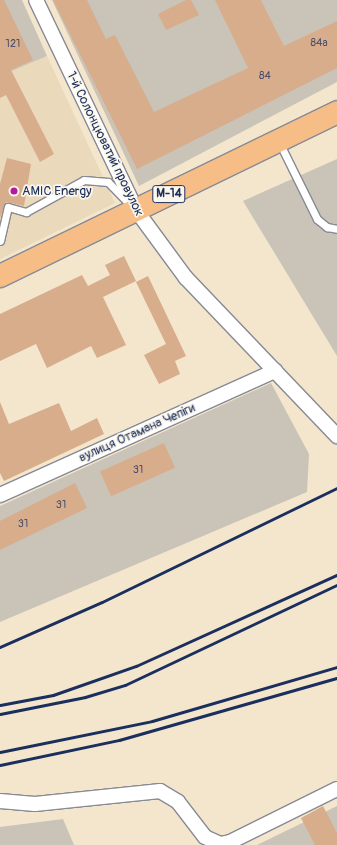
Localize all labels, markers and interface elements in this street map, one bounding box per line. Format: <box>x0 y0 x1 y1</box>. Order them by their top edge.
house number: 84а <box>310 36 328 50</box>
house number: 121 <box>6 37 20 51</box>
street label: 1-й Солонцюватий провулок <box>63 69 147 219</box>
house number: 84 <box>259 69 271 83</box>
place label: AMIC Energy <box>22 183 92 199</box>
road number: М-14 <box>152 184 186 204</box>
marker: AMIC Energy <box>9 186 19 196</box>
street label: вулиця Отамана Чепіги <box>76 400 198 466</box>
house number: 31 <box>133 463 143 477</box>
house number: 31 <box>56 498 66 512</box>
house number: 31 <box>18 517 28 531</box>

